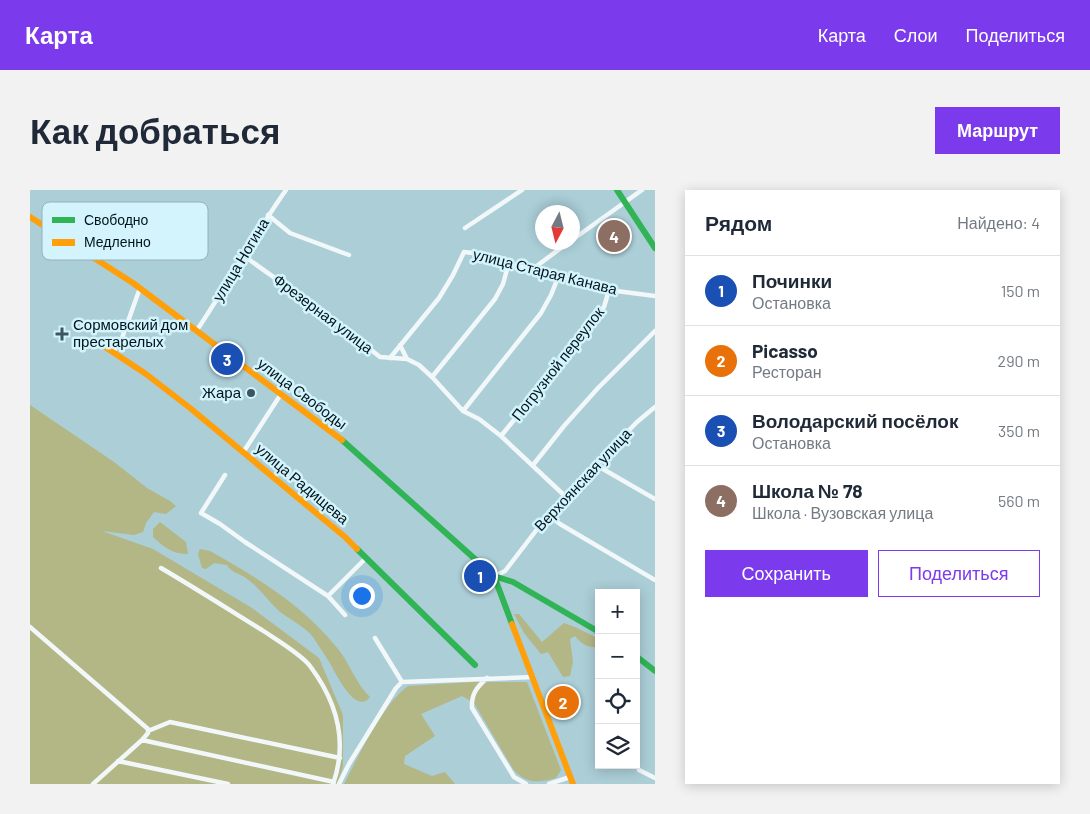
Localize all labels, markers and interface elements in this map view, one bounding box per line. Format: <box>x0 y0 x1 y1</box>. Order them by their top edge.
text: Карта <box>25 20 93 49</box>
text: Карта <box>818 24 866 46</box>
text: Слои <box>894 24 938 46</box>
text: Поделиться <box>966 24 1065 46</box>
button: Маршрут <box>935 107 1060 154</box>
text: Как добраться <box>30 109 280 151</box>
legend <box>42 202 208 260</box>
north arrow <box>535 205 580 250</box>
text: Рядом <box>705 210 772 235</box>
text: Свободно <box>84 211 149 228</box>
text: Найдено: 4 <box>957 213 1040 232</box>
street label: улица Ногина <box>208 214 272 304</box>
pin: 4 <box>598 217 630 255</box>
text: Медленно <box>84 233 151 250</box>
street label: улица Старая Канава <box>471 244 620 298</box>
text: Починки <box>752 269 832 292</box>
street label: Фрезерная улица <box>270 270 378 357</box>
text: 1 <box>718 281 724 300</box>
text: 150 m <box>1001 281 1040 300</box>
text: Остановка <box>752 293 831 312</box>
street label: Погрузной переулок <box>507 303 607 424</box>
place label: Сормовский дом престарелых <box>73 315 188 350</box>
marker: Сормовский дом престарелых <box>55 327 69 341</box>
text: Picasso <box>752 339 818 362</box>
pin: 3 <box>211 340 243 378</box>
text: 2 <box>717 351 725 370</box>
text: 290 m <box>998 351 1040 370</box>
street label: улица Свободы <box>254 354 351 433</box>
text: Ресторан <box>752 362 822 381</box>
place label: Жара <box>202 383 242 401</box>
marker: Жара <box>245 387 257 399</box>
text: Володарский посёлок <box>752 409 958 432</box>
text: 3 <box>717 421 725 440</box>
text: 350 m <box>998 421 1040 440</box>
street label: Верхоянская улица <box>530 424 635 534</box>
text: Остановка <box>752 433 831 452</box>
street label: улица Радищева <box>252 439 353 528</box>
text: Школа № 78 <box>752 479 863 502</box>
text: 4 <box>716 491 726 510</box>
text: 560 m <box>998 491 1040 510</box>
text: Школа · Вузовская улица <box>752 503 933 522</box>
button: Сохранить <box>705 550 868 597</box>
button: Поделиться <box>878 550 1040 597</box>
pin: 1 <box>464 557 496 595</box>
your location <box>349 583 375 609</box>
map controls <box>595 589 640 769</box>
button: + <box>595 589 640 634</box>
button: − <box>595 634 640 679</box>
button: locate <box>595 679 640 724</box>
pin: 2 <box>547 683 579 721</box>
button: layers <box>595 724 640 769</box>

